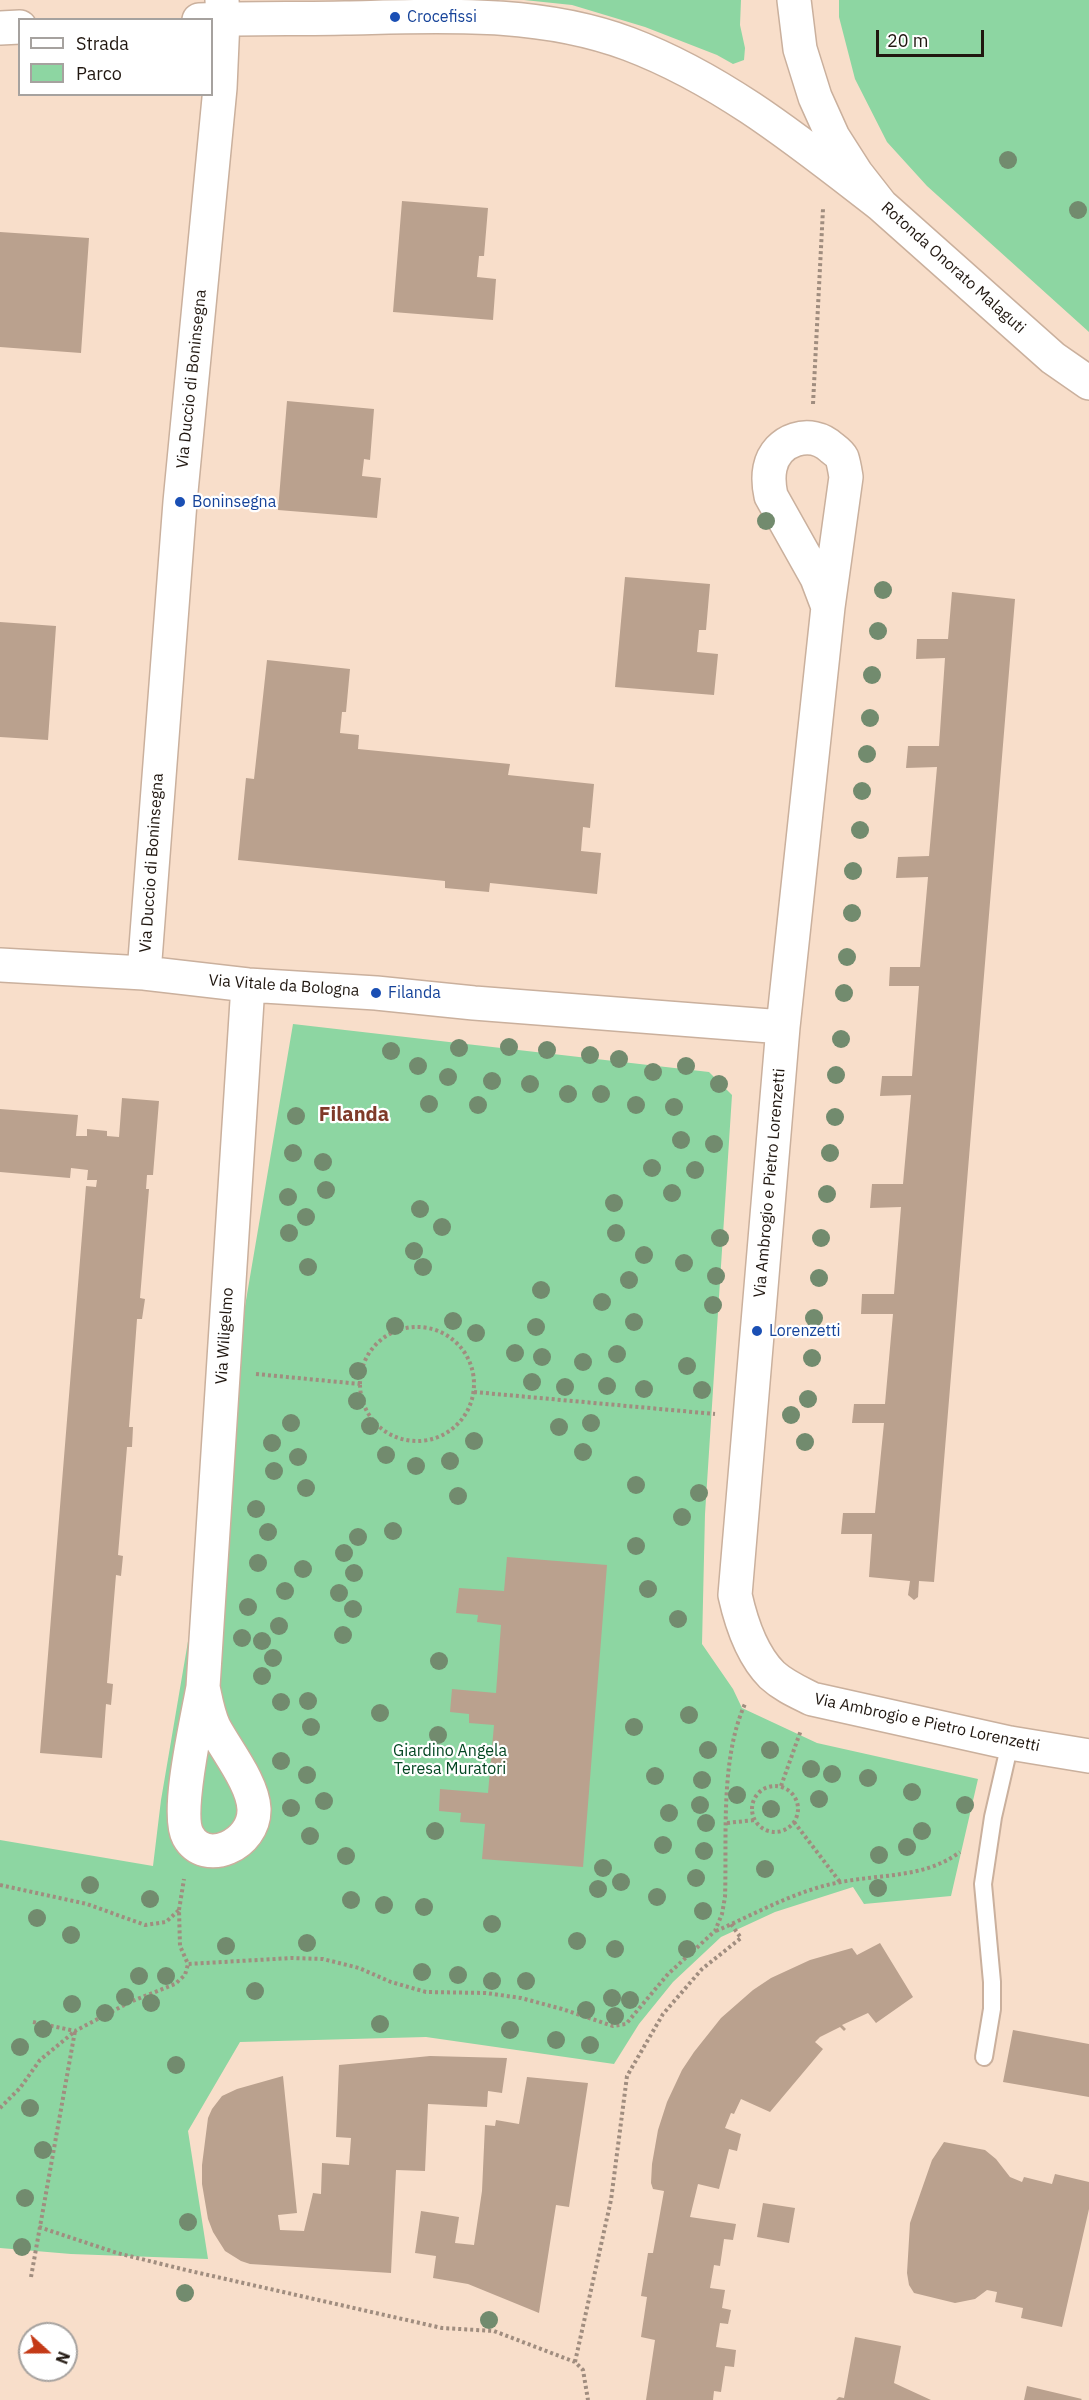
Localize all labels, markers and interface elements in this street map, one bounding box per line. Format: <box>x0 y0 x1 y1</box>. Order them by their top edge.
place label: Crocefissi <box>407 7 477 27</box>
marker: Crocefissi <box>388 10 402 24</box>
legend <box>18 18 213 96</box>
scale bar <box>879 18 987 56</box>
text: 20 m <box>887 29 929 52</box>
text: Strada <box>76 32 129 55</box>
text: Parco <box>76 62 122 85</box>
street label: Rotonda Onorato Malaguti <box>877 198 1029 338</box>
street label: Via Duccio di Boninsegna <box>173 289 211 469</box>
place label: Boninsegna <box>192 492 276 512</box>
marker: Boninsegna <box>173 495 187 509</box>
street label: Via Duccio di Boninsegna <box>136 773 168 953</box>
street label: Via Vitale da Bologna <box>208 971 360 1001</box>
place label: Filanda <box>388 983 441 1003</box>
marker: Filanda <box>369 986 383 1000</box>
street label: Via Ambrogio e Pietro Lorenzetti <box>750 1067 790 1299</box>
district label: Filanda <box>319 1103 389 1127</box>
street label: Via Wiligelmo <box>212 1287 238 1385</box>
place label: Lorenzetti <box>769 1321 841 1341</box>
marker: Lorenzetti <box>750 1324 764 1338</box>
street label: Via Ambrogio e Pietro Lorenzetti <box>812 1690 1042 1756</box>
park label: Giardino Angela Teresa Muratori <box>393 1741 507 1779</box>
north arrow <box>18 2322 78 2382</box>
text: N <box>52 2349 74 2367</box>

